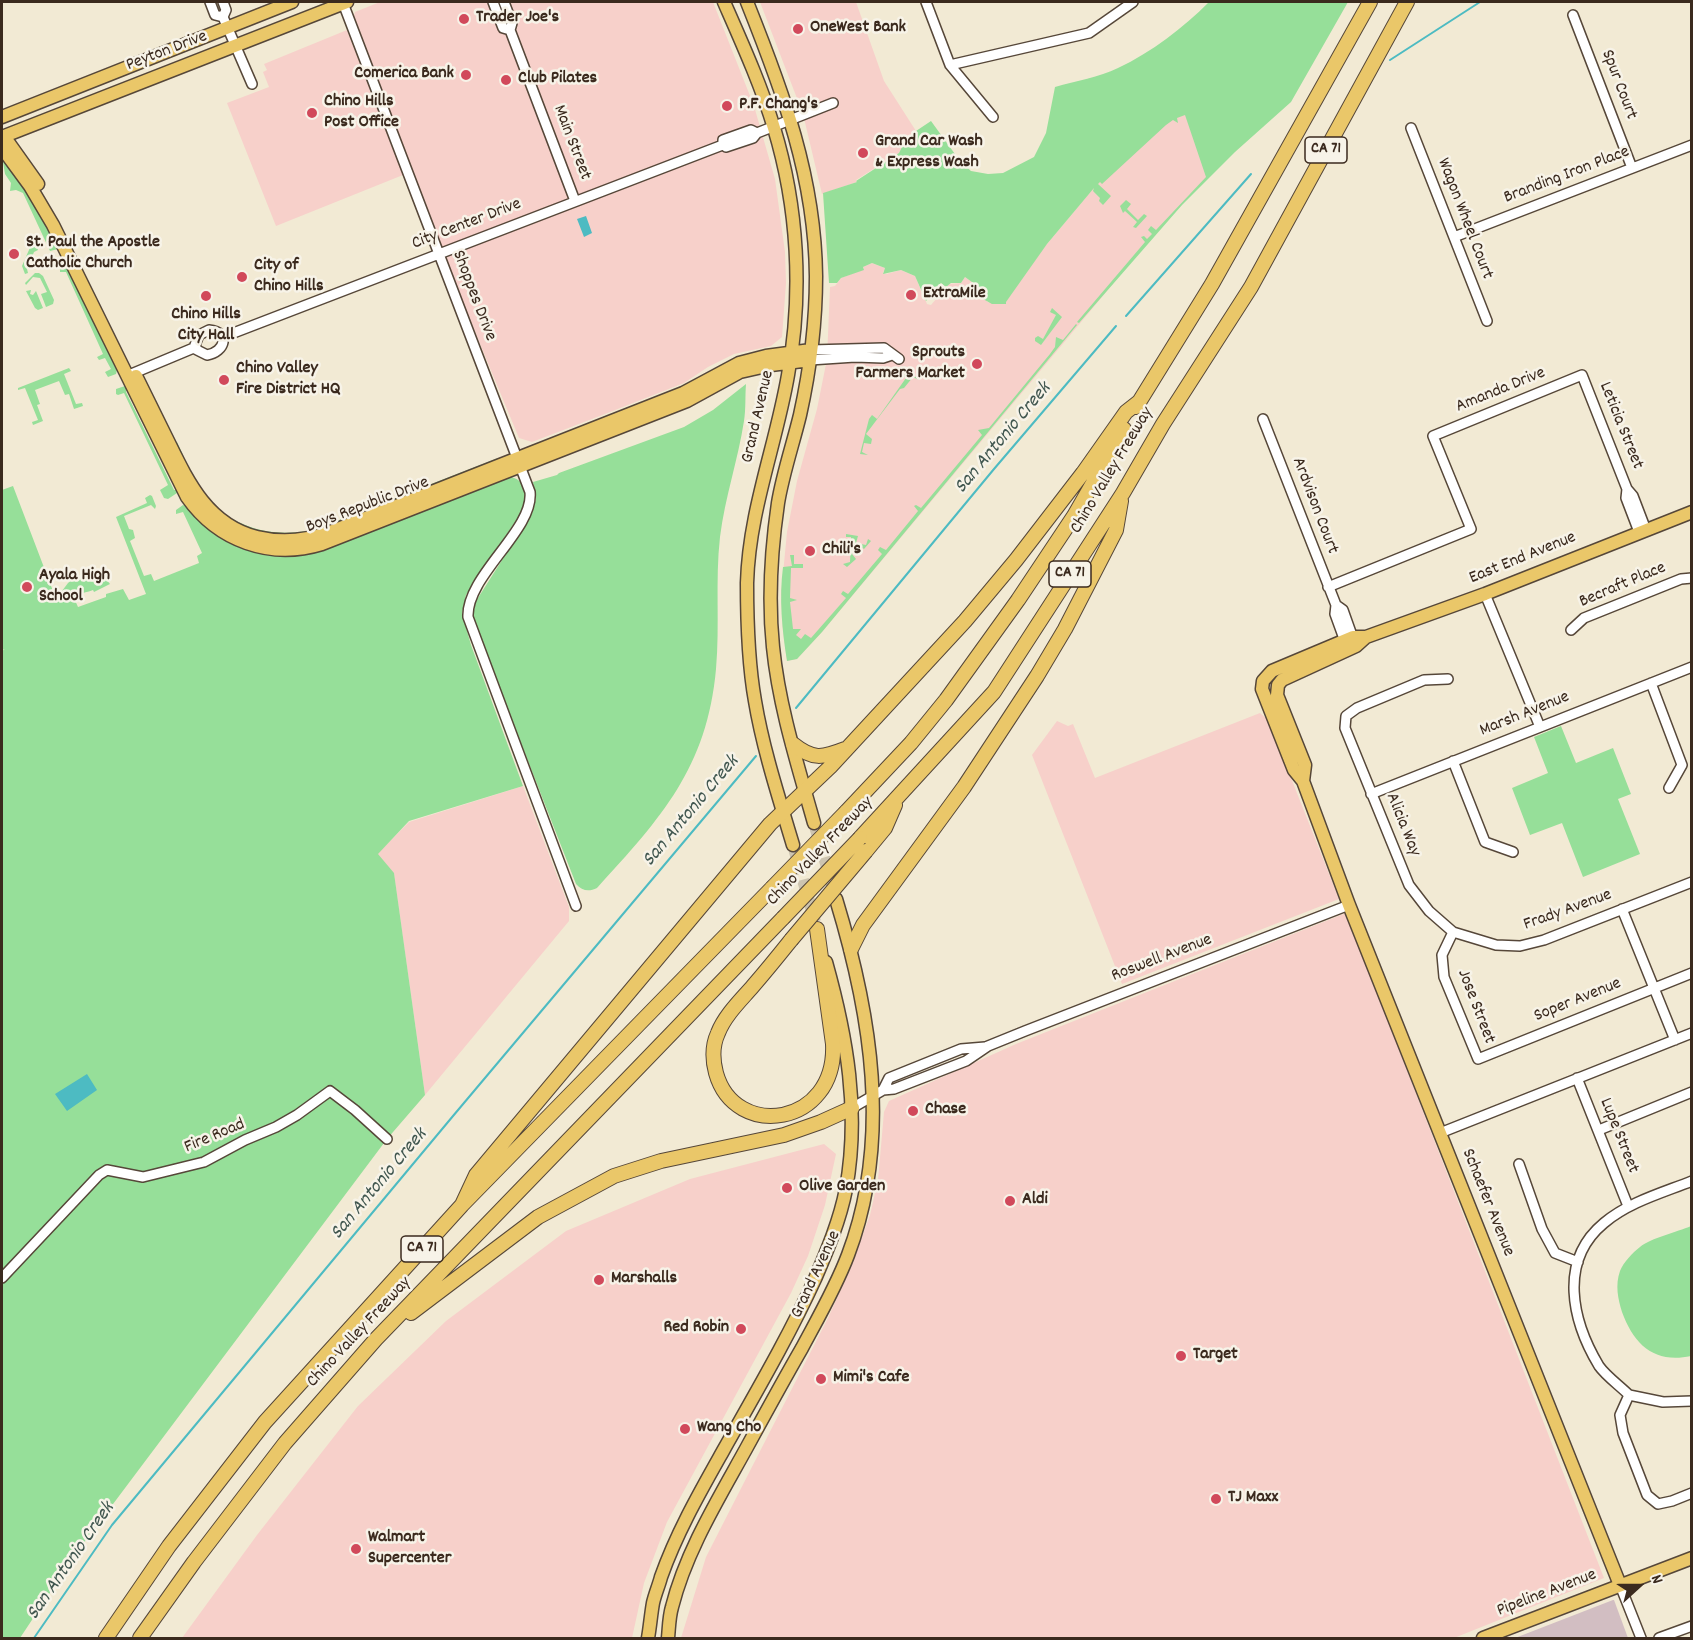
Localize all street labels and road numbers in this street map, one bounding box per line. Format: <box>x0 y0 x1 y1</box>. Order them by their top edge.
street label: Peyton Drive <box>123 27 211 77</box>
street label: Spur Court <box>1595 47 1641 123</box>
street label: Main Street <box>547 103 595 183</box>
road number: CA 71 <box>1305 137 1347 163</box>
street label: Branding Iron Place <box>1501 142 1633 210</box>
street label: Wagon Wheel Court <box>1431 155 1497 283</box>
street label: City Center Drive <box>409 194 525 256</box>
street label: Shoppes Drive <box>446 248 500 344</box>
street label: Amanda Drive <box>1453 363 1549 419</box>
street label: Grand Avenue <box>738 369 780 465</box>
street label: Leticia Street <box>1593 379 1647 473</box>
street label: Chino Valley Freeway <box>1067 404 1159 538</box>
street label: Ardvison Court <box>1286 455 1342 557</box>
street label: Boys Republic Drive <box>304 473 432 539</box>
street label: East End Avenue <box>1466 528 1580 590</box>
street label: Becraft Place <box>1576 558 1670 614</box>
road number: CA 71 <box>1049 561 1091 587</box>
street label: Marsh Avenue <box>1477 687 1573 743</box>
street label: Alicia Way <box>1380 790 1424 860</box>
street label: Chino Valley Freeway <box>763 793 879 911</box>
street label: Frady Avenue <box>1521 885 1615 937</box>
street label: Roswell Avenue <box>1109 930 1215 988</box>
street label: Jose Street <box>1451 967 1499 1047</box>
street label: Soper Avenue <box>1531 974 1625 1028</box>
street label: Lupe Street <box>1593 1095 1643 1177</box>
street label: Fire Road <box>181 1115 249 1159</box>
street label: Schaefer Avenue <box>1456 1146 1518 1260</box>
street label: Grand Avenue <box>787 1228 847 1322</box>
road number: CA 71 <box>401 1236 443 1262</box>
street label: Chino Valley Freeway <box>303 1273 417 1393</box>
street label: Pipeline Avenue <box>1494 1565 1600 1623</box>

